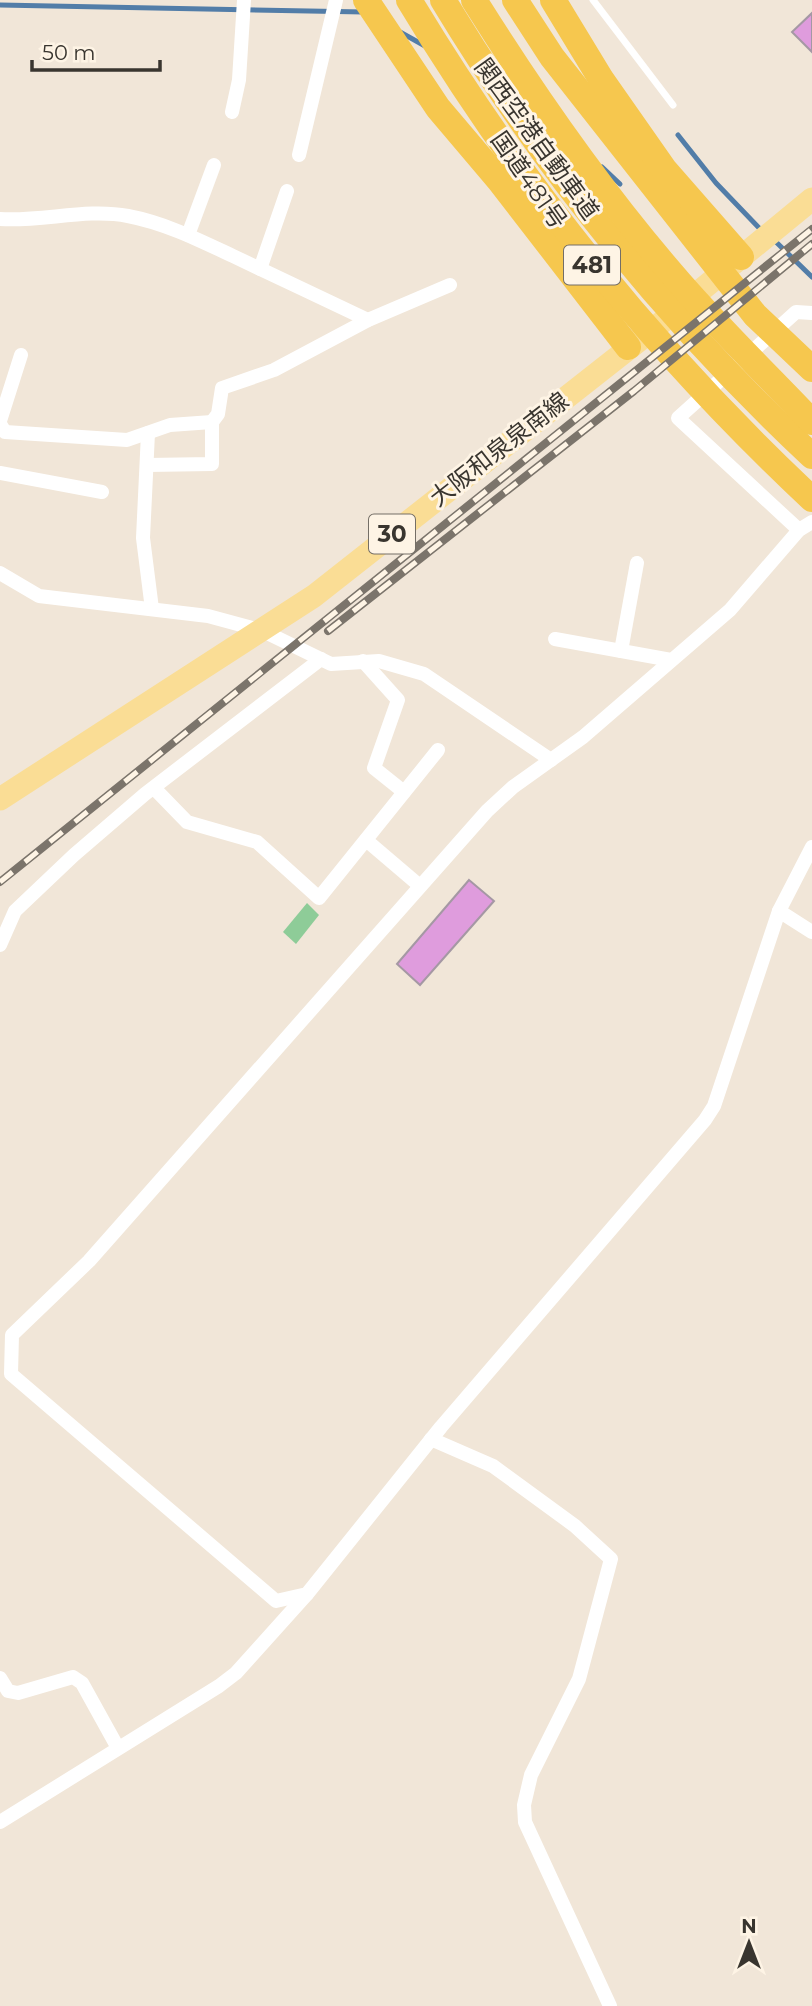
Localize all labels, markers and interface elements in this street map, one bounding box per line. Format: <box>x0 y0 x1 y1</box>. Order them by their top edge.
scale bar <box>32 28 159 72</box>
text: 50 m <box>42 40 96 65</box>
street label: 関西空港自動車道 <box>469 53 605 225</box>
street label: 国道481号 <box>485 126 573 234</box>
road number: 481 <box>564 246 620 284</box>
street label: 大阪和泉泉南線 <box>424 386 574 512</box>
road number: 30 <box>369 514 415 554</box>
north arrow <box>714 1908 784 1978</box>
text: N <box>741 1915 757 1938</box>

